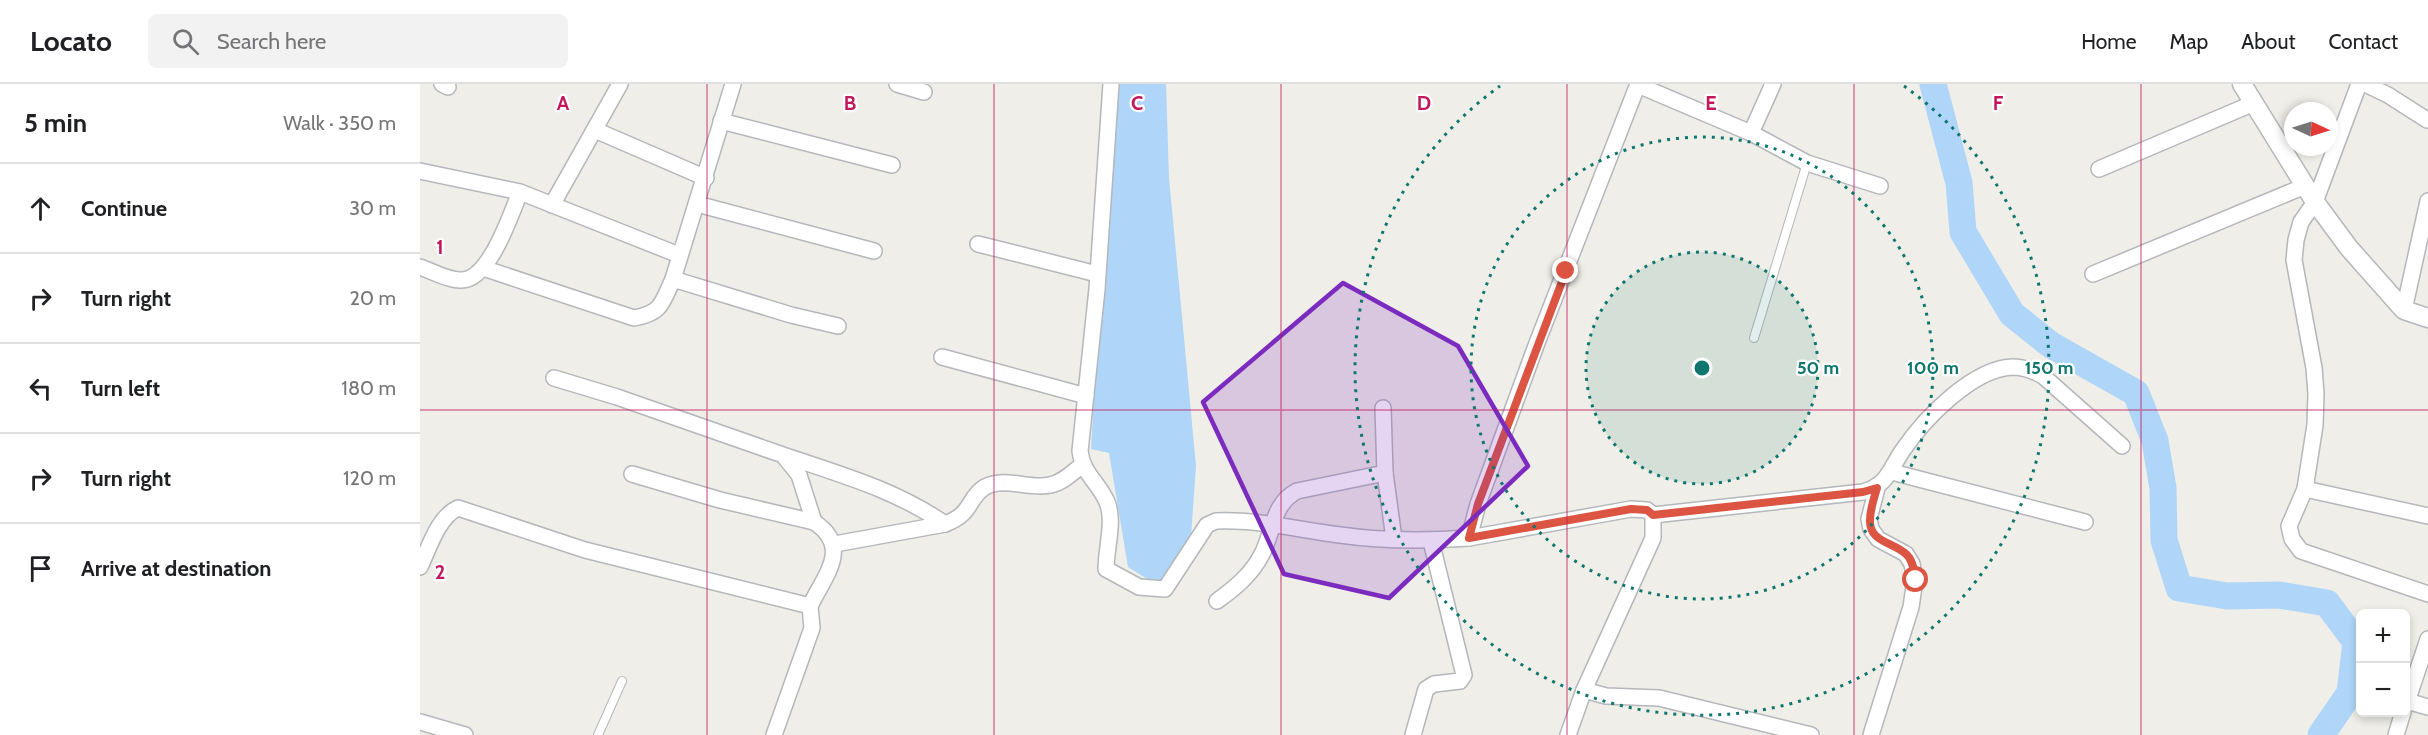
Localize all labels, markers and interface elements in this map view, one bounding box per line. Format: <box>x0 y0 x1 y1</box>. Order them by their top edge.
search box <box>148 14 568 68</box>
text: Locato <box>30 24 112 58</box>
icon: search <box>169 25 202 58</box>
text: Search here <box>217 28 326 55</box>
text: Home <box>2081 29 2137 54</box>
text: Map <box>2170 29 2208 54</box>
text: About <box>2241 29 2295 54</box>
text: Contact <box>2328 29 2398 54</box>
text: A <box>557 91 570 115</box>
text: B <box>844 91 856 115</box>
text: C <box>1131 91 1143 115</box>
text: D <box>1417 91 1431 115</box>
text: E <box>1705 91 1717 115</box>
text: F <box>1993 91 2004 115</box>
north arrow <box>2284 102 2338 156</box>
text: 5 min <box>24 107 87 139</box>
text: Walk · 350 m <box>283 111 396 135</box>
icon: ahead <box>24 192 57 225</box>
text: Continue <box>81 195 167 222</box>
text: 30 m <box>349 196 396 220</box>
text: 1 <box>436 235 444 259</box>
route end <box>1552 257 1578 283</box>
icon: right <box>24 282 57 315</box>
text: Turn right <box>81 285 171 312</box>
text: 20 m <box>350 286 396 310</box>
text: 50 m <box>1797 357 1839 379</box>
text: 100 m <box>1907 357 1959 379</box>
text: 150 m <box>2025 357 2073 379</box>
centre of rings <box>1692 358 1712 378</box>
icon: left <box>24 372 57 405</box>
text: Turn left <box>81 375 160 402</box>
text: 180 m <box>341 376 396 400</box>
icon: right <box>24 462 57 495</box>
text: Turn right <box>81 465 171 492</box>
text: 120 m <box>343 466 396 490</box>
icon: arrive <box>24 552 57 585</box>
text: Arrive at destination <box>81 555 271 582</box>
text: 2 <box>435 560 445 584</box>
route start <box>1902 566 1928 592</box>
map controls <box>2356 609 2410 717</box>
button: + <box>2356 609 2410 663</box>
button: − <box>2356 663 2410 717</box>

